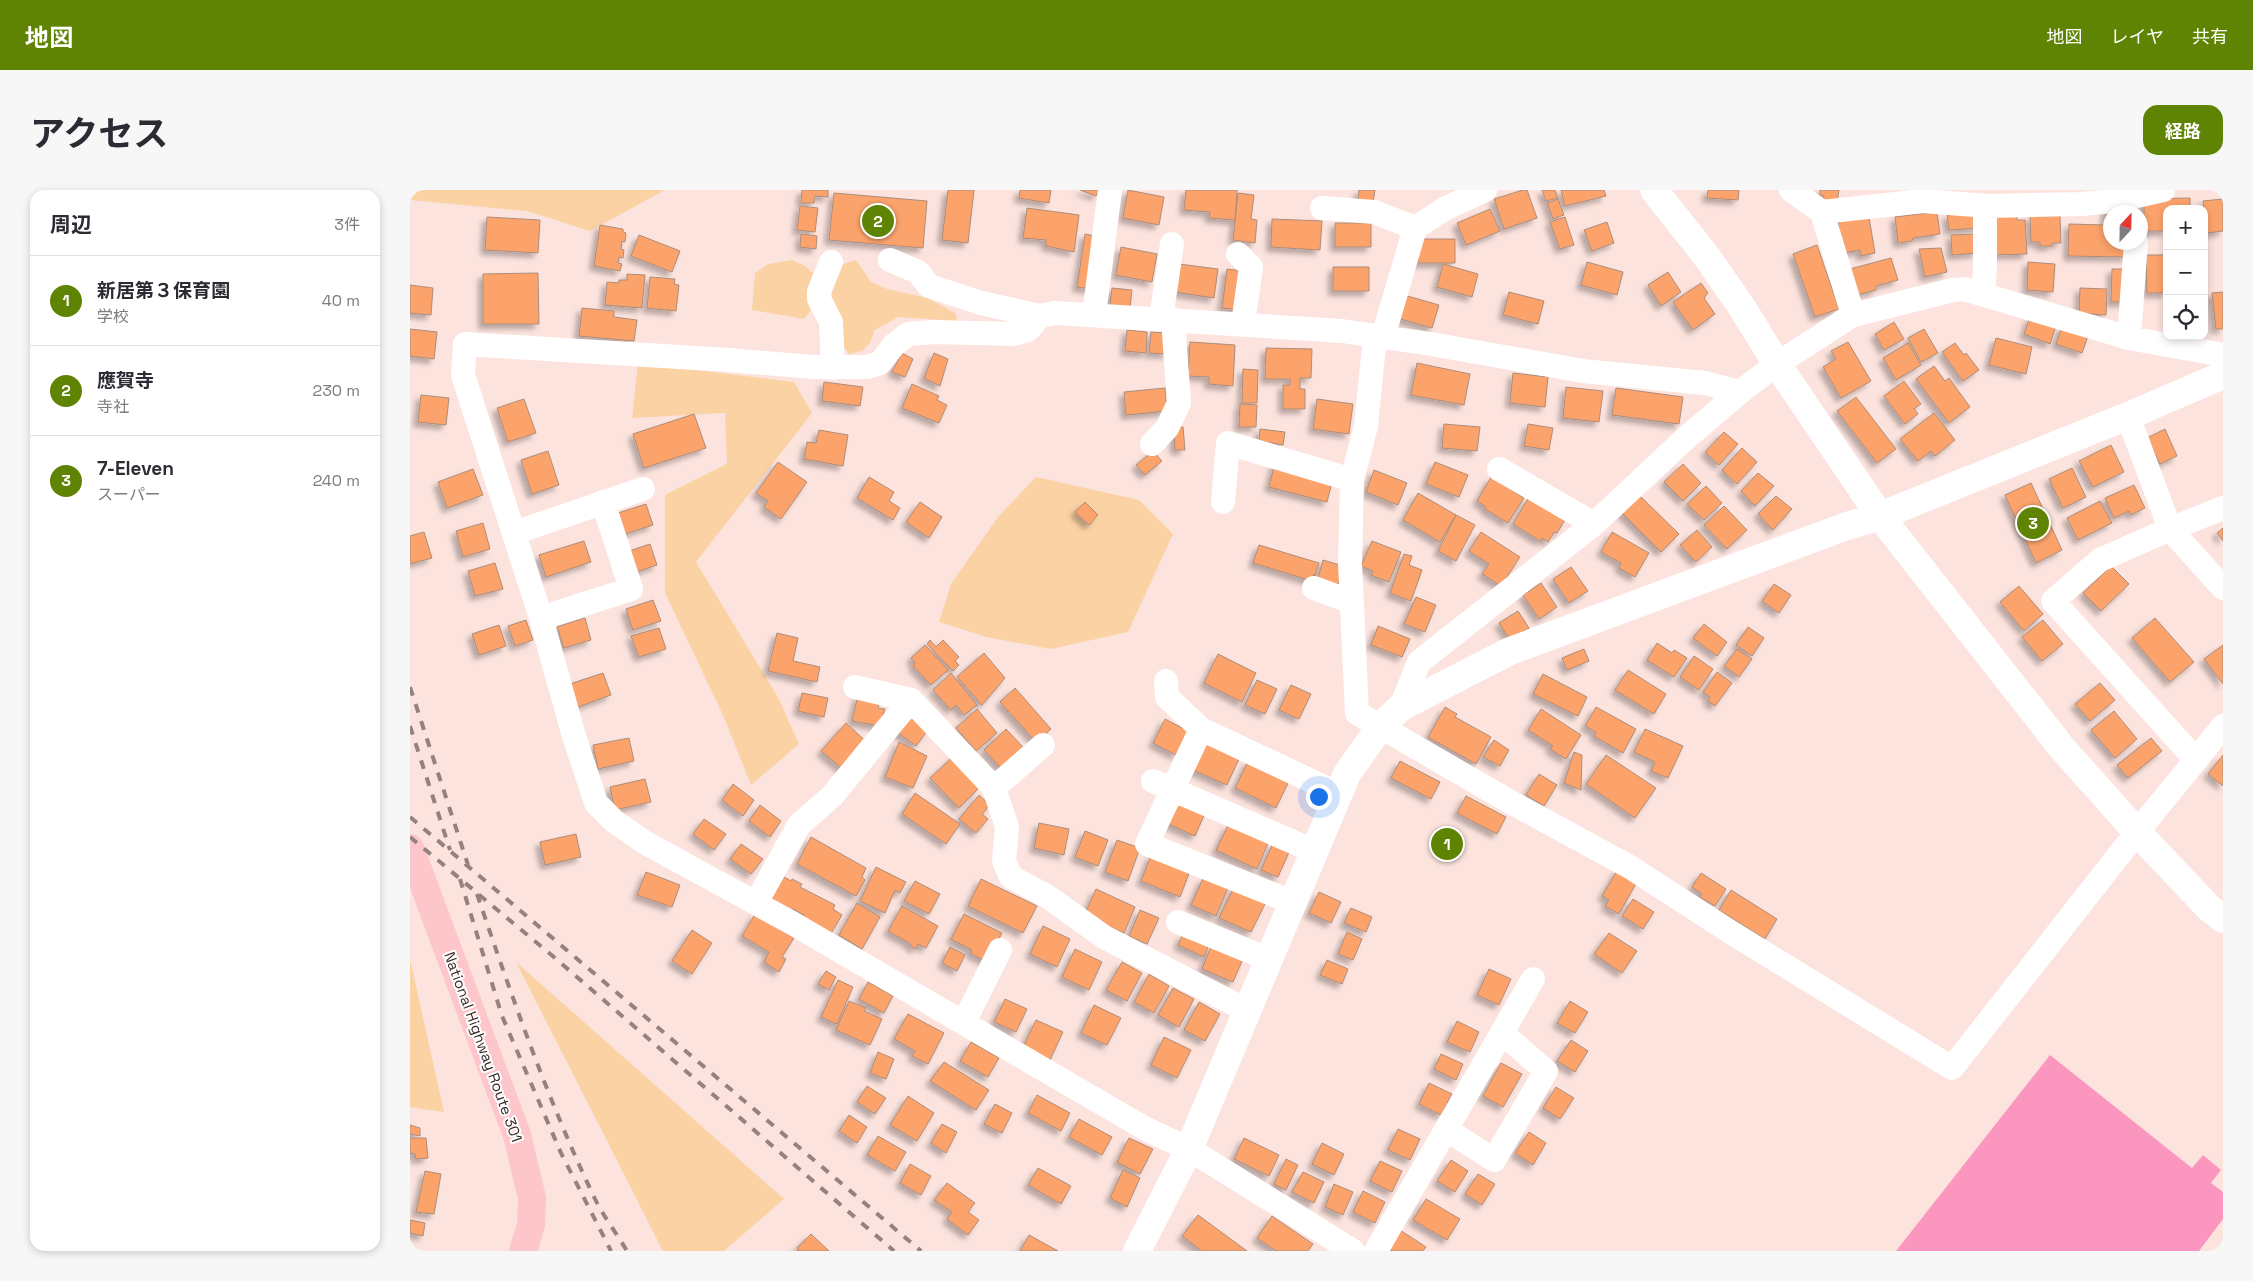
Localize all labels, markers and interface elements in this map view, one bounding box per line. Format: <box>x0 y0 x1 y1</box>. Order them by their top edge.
text: 地図 <box>25 22 73 53</box>
text: 地図 <box>2047 25 2083 48</box>
text: レイヤ <box>2111 25 2164 48</box>
text: 共有 <box>2192 25 2228 48</box>
button: 経路 <box>2143 105 2223 155</box>
text: アクセス <box>30 112 168 156</box>
pin: 2 <box>862 202 894 240</box>
north arrow <box>2103 205 2148 250</box>
map controls <box>2163 205 2208 340</box>
button: + <box>2163 205 2208 250</box>
text: 周辺 <box>50 211 92 238</box>
text: 3件 <box>334 214 360 235</box>
button: − <box>2163 250 2208 295</box>
text: 新居第３保育園 <box>97 278 230 303</box>
text: 1 <box>62 290 70 311</box>
text: 40 m <box>322 290 360 311</box>
button: locate <box>2163 295 2208 340</box>
text: 学校 <box>97 306 129 327</box>
text: 應賀寺 <box>97 368 154 393</box>
text: 2 <box>61 380 71 401</box>
text: 230 m <box>313 380 360 401</box>
text: 寺社 <box>97 396 129 417</box>
text: 7-Eleven <box>97 456 174 481</box>
text: 3 <box>61 470 71 491</box>
text: 240 m <box>313 470 360 491</box>
text: スーパー <box>97 484 161 505</box>
pin: 3 <box>2017 504 2049 542</box>
your location <box>1306 784 1332 810</box>
pin: 1 <box>1431 825 1463 863</box>
street label: National Highway Route 301 <box>440 949 527 1145</box>

